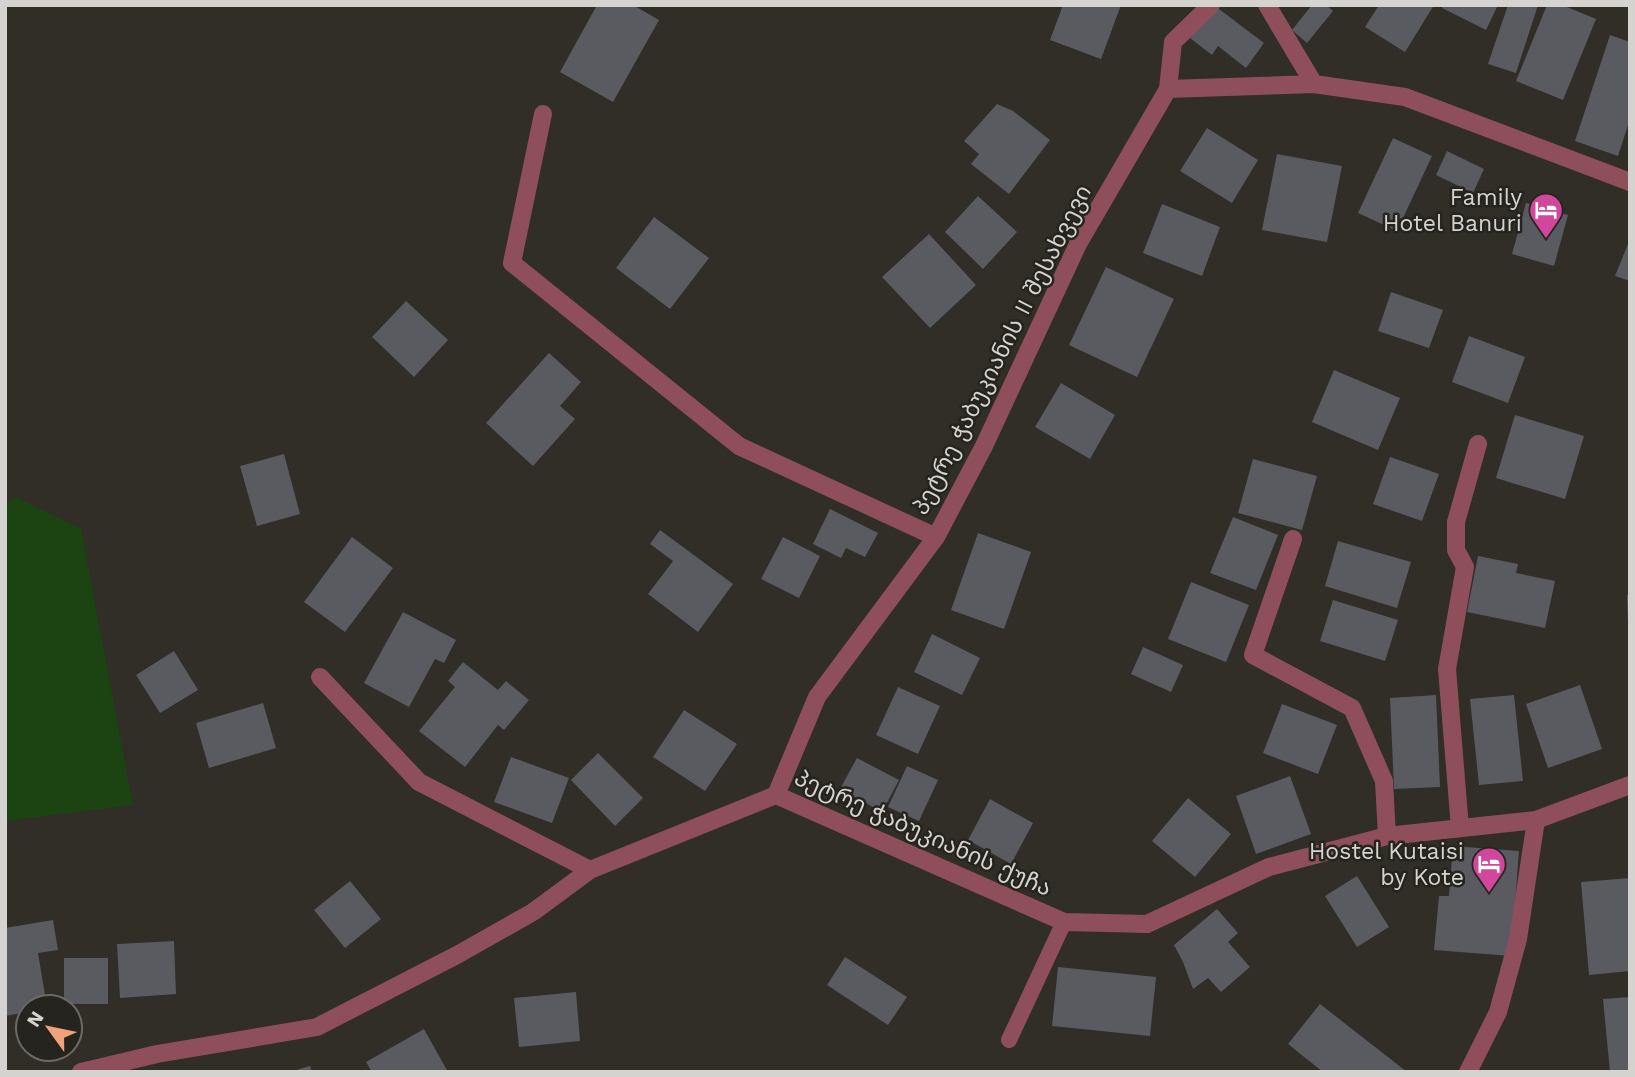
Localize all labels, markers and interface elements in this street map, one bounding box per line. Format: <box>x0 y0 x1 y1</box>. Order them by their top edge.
street label: პეტრე ჭაბუკიანის II შესახვევი <box>907 181 1097 519</box>
place label: Family Hotel Banuri <box>1383 184 1522 237</box>
hotel icon: Family Hotel Banuri <box>1527 191 1565 240</box>
street label: პეტრე ჭაბუკიანის ქუჩა <box>790 764 1056 902</box>
place label: Hostel Kutaisi by Kote <box>1309 838 1464 891</box>
hotel icon: Hostel Kutaisi by Kote <box>1470 845 1508 894</box>
north arrow <box>14 993 84 1063</box>
text: N <box>22 1007 49 1031</box>

